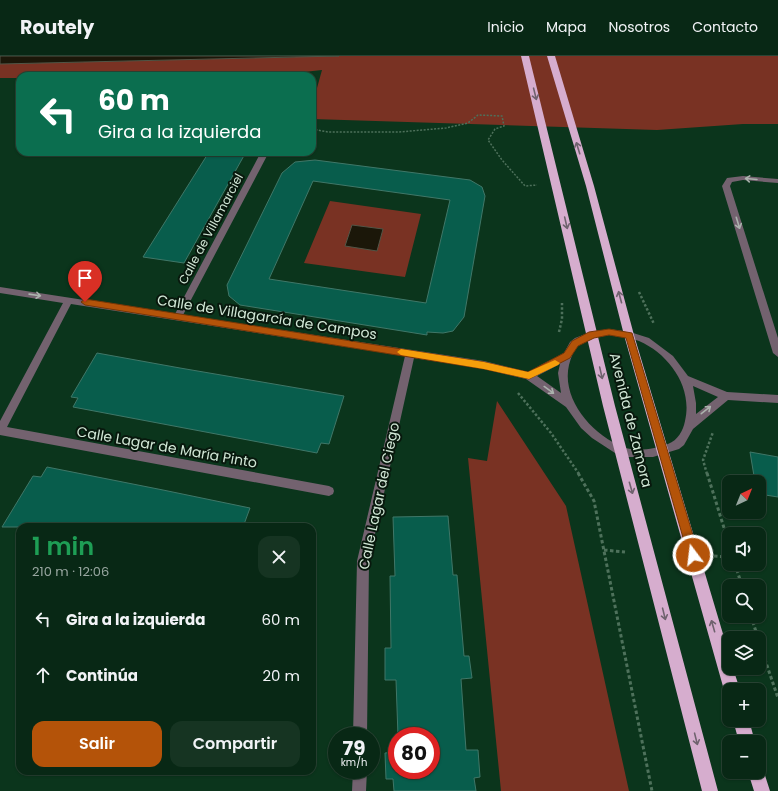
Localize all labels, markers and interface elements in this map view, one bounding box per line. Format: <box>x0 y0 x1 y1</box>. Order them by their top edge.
text: Routely <box>20 14 94 41</box>
text: Inicio <box>487 17 524 37</box>
text: Mapa <box>546 17 587 37</box>
text: Nosotros <box>609 17 670 37</box>
text: Contacto <box>692 17 758 37</box>
text: 60 m <box>98 81 170 120</box>
one-way arrow <box>531 87 539 100</box>
icon: left <box>32 88 84 140</box>
text: Gira a la izquierda <box>98 119 261 144</box>
one-way arrow <box>574 142 581 155</box>
street label: Calle de Villamarciel <box>174 170 247 287</box>
one-way arrow <box>745 175 758 182</box>
one-way arrow <box>735 216 742 229</box>
one-way arrow <box>563 217 570 230</box>
pin <box>68 261 102 302</box>
icon: arrive <box>74 267 96 289</box>
street label: Calle de Villagarcía de Campos <box>156 290 378 344</box>
one-way arrow <box>28 291 41 299</box>
one-way arrow <box>615 291 623 304</box>
street label: Avenida de Zamora <box>605 351 657 489</box>
one-way arrow <box>598 366 606 379</box>
one-way arrow <box>543 386 554 394</box>
one-way arrow <box>701 406 712 414</box>
street label: Calle Lagar de María Pinto <box>75 421 259 473</box>
street label: Calle Lagar del Ciego <box>354 421 404 571</box>
north arrow <box>722 475 766 519</box>
map controls <box>722 475 766 779</box>
one-way arrow <box>628 481 635 494</box>
button: sound <box>722 527 766 571</box>
text: 1 min <box>32 530 94 563</box>
position arrow <box>672 534 714 576</box>
button: close <box>258 536 300 578</box>
text: 210 m · 12:06 <box>32 562 109 581</box>
button: search <box>722 579 766 623</box>
one-way arrow <box>661 607 668 620</box>
icon: left <box>32 608 54 630</box>
text: Gira a la izquierda <box>66 609 205 630</box>
text: 60 m <box>262 609 300 630</box>
one-way arrow <box>709 619 716 632</box>
button: layers <box>722 631 766 675</box>
icon: ahead <box>32 664 54 686</box>
text: Continúa <box>66 665 138 686</box>
text: 20 m <box>262 665 300 686</box>
button: + <box>722 683 766 727</box>
button: Salir <box>32 721 162 767</box>
button: Compartir <box>170 721 300 767</box>
speed limit sign: 80 <box>388 727 440 779</box>
one-way arrow <box>693 733 701 746</box>
text: 79 <box>343 734 366 762</box>
button: − <box>722 735 766 779</box>
text: km/h <box>341 755 367 770</box>

